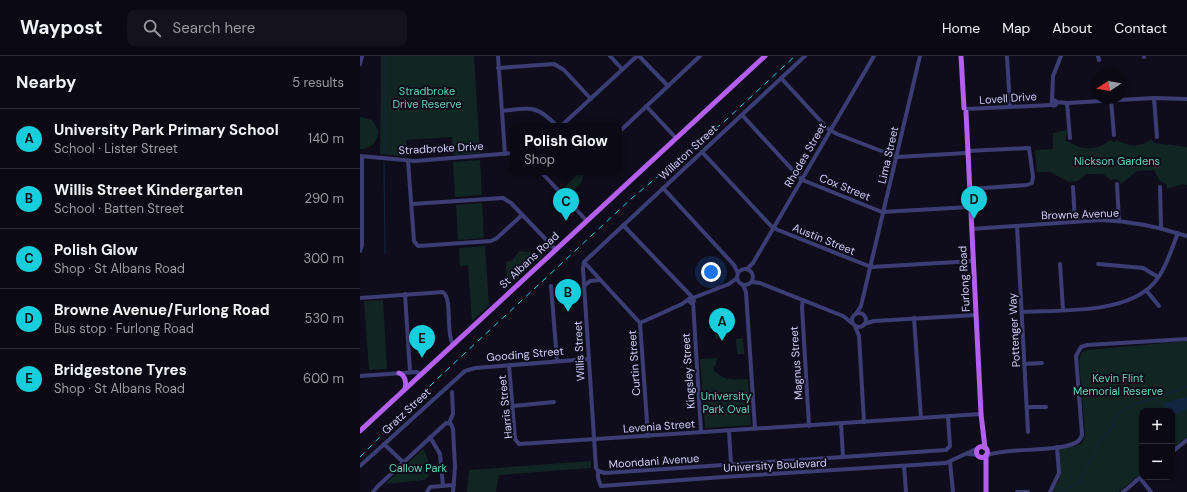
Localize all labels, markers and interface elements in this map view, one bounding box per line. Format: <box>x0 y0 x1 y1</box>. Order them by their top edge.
search box <box>127 10 407 46</box>
text: Waypost <box>20 15 103 40</box>
icon: search <box>141 17 163 39</box>
text: Search here <box>173 18 255 38</box>
text: Home <box>942 19 980 37</box>
text: Map <box>1002 19 1030 37</box>
text: About <box>1052 19 1092 37</box>
text: Contact <box>1114 19 1167 37</box>
north arrow <box>1091 68 1127 104</box>
text: Nearby <box>16 71 76 93</box>
text: 5 results <box>292 74 344 91</box>
park label: Stradbroke Drive Reserve <box>392 84 462 111</box>
street label: Lovell Drive <box>979 89 1037 107</box>
text: University Park Primary School <box>54 120 279 140</box>
street label: Rhodes Street <box>781 120 829 190</box>
street label: Willaton Street <box>656 121 720 183</box>
popup <box>510 123 622 175</box>
street label: Lima Street <box>875 125 901 185</box>
text: A <box>24 130 34 147</box>
text: 140 m <box>308 130 344 147</box>
text: Polish Glow <box>524 131 608 151</box>
street label: Stradbroke Drive <box>398 139 484 157</box>
text: School · Lister Street <box>54 140 178 157</box>
text: Shop <box>524 151 555 168</box>
park label: Nickson Gardens <box>1074 154 1160 168</box>
street label: Cox Street <box>817 170 873 204</box>
text: Willis Street Kindergarten <box>54 180 243 200</box>
pin: D <box>961 186 987 219</box>
pin: C <box>553 188 579 221</box>
text: B <box>25 190 33 207</box>
text: 290 m <box>305 190 344 207</box>
text: School · Batten Street <box>54 200 184 217</box>
street label: Browne Avenue <box>1041 206 1119 222</box>
street label: Austin Street <box>791 220 857 258</box>
street label: St Albans Road <box>496 229 562 291</box>
text: Polish Glow <box>54 240 138 260</box>
street label: Furlong Road <box>955 245 973 312</box>
text: C <box>24 250 34 267</box>
text: 300 m <box>303 250 344 267</box>
text: Shop · St Albans Road <box>54 260 185 277</box>
your location <box>701 262 721 282</box>
pin: B <box>555 279 581 312</box>
street label: Pottenger Way <box>1005 292 1023 368</box>
text: Browne Avenue/Furlong Road <box>54 300 270 320</box>
pin: A <box>709 308 735 341</box>
text: D <box>24 310 34 327</box>
text: 530 m <box>304 310 344 327</box>
text: Bus stop · Furlong Road <box>54 320 194 337</box>
street label: Willis Street <box>570 320 588 382</box>
pin: E <box>409 325 435 358</box>
street label: Magnus Street <box>786 326 806 400</box>
street label: Curtin Street <box>625 330 643 396</box>
street label: Kingsley Street <box>678 333 698 409</box>
street label: Gooding Street <box>486 344 564 364</box>
text: Bridgestone Tyres <box>54 360 187 380</box>
text: E <box>25 370 33 387</box>
text: 600 m <box>303 370 344 387</box>
park label: Kevin Flint Memorial Reserve <box>1073 371 1163 398</box>
street label: Harris Street <box>495 374 515 440</box>
text: Shop · St Albans Road <box>54 380 185 397</box>
street label: Gratz Street <box>379 385 433 437</box>
park label: University Park Oval <box>701 389 751 416</box>
map controls <box>1139 408 1175 480</box>
button: + <box>1139 408 1175 444</box>
street label: Levenia Street <box>622 416 696 436</box>
button: − <box>1139 444 1175 480</box>
street label: Moondani Avenue <box>608 451 700 471</box>
street label: University Boulevard <box>723 455 827 475</box>
park label: Callow Park <box>389 461 448 475</box>

